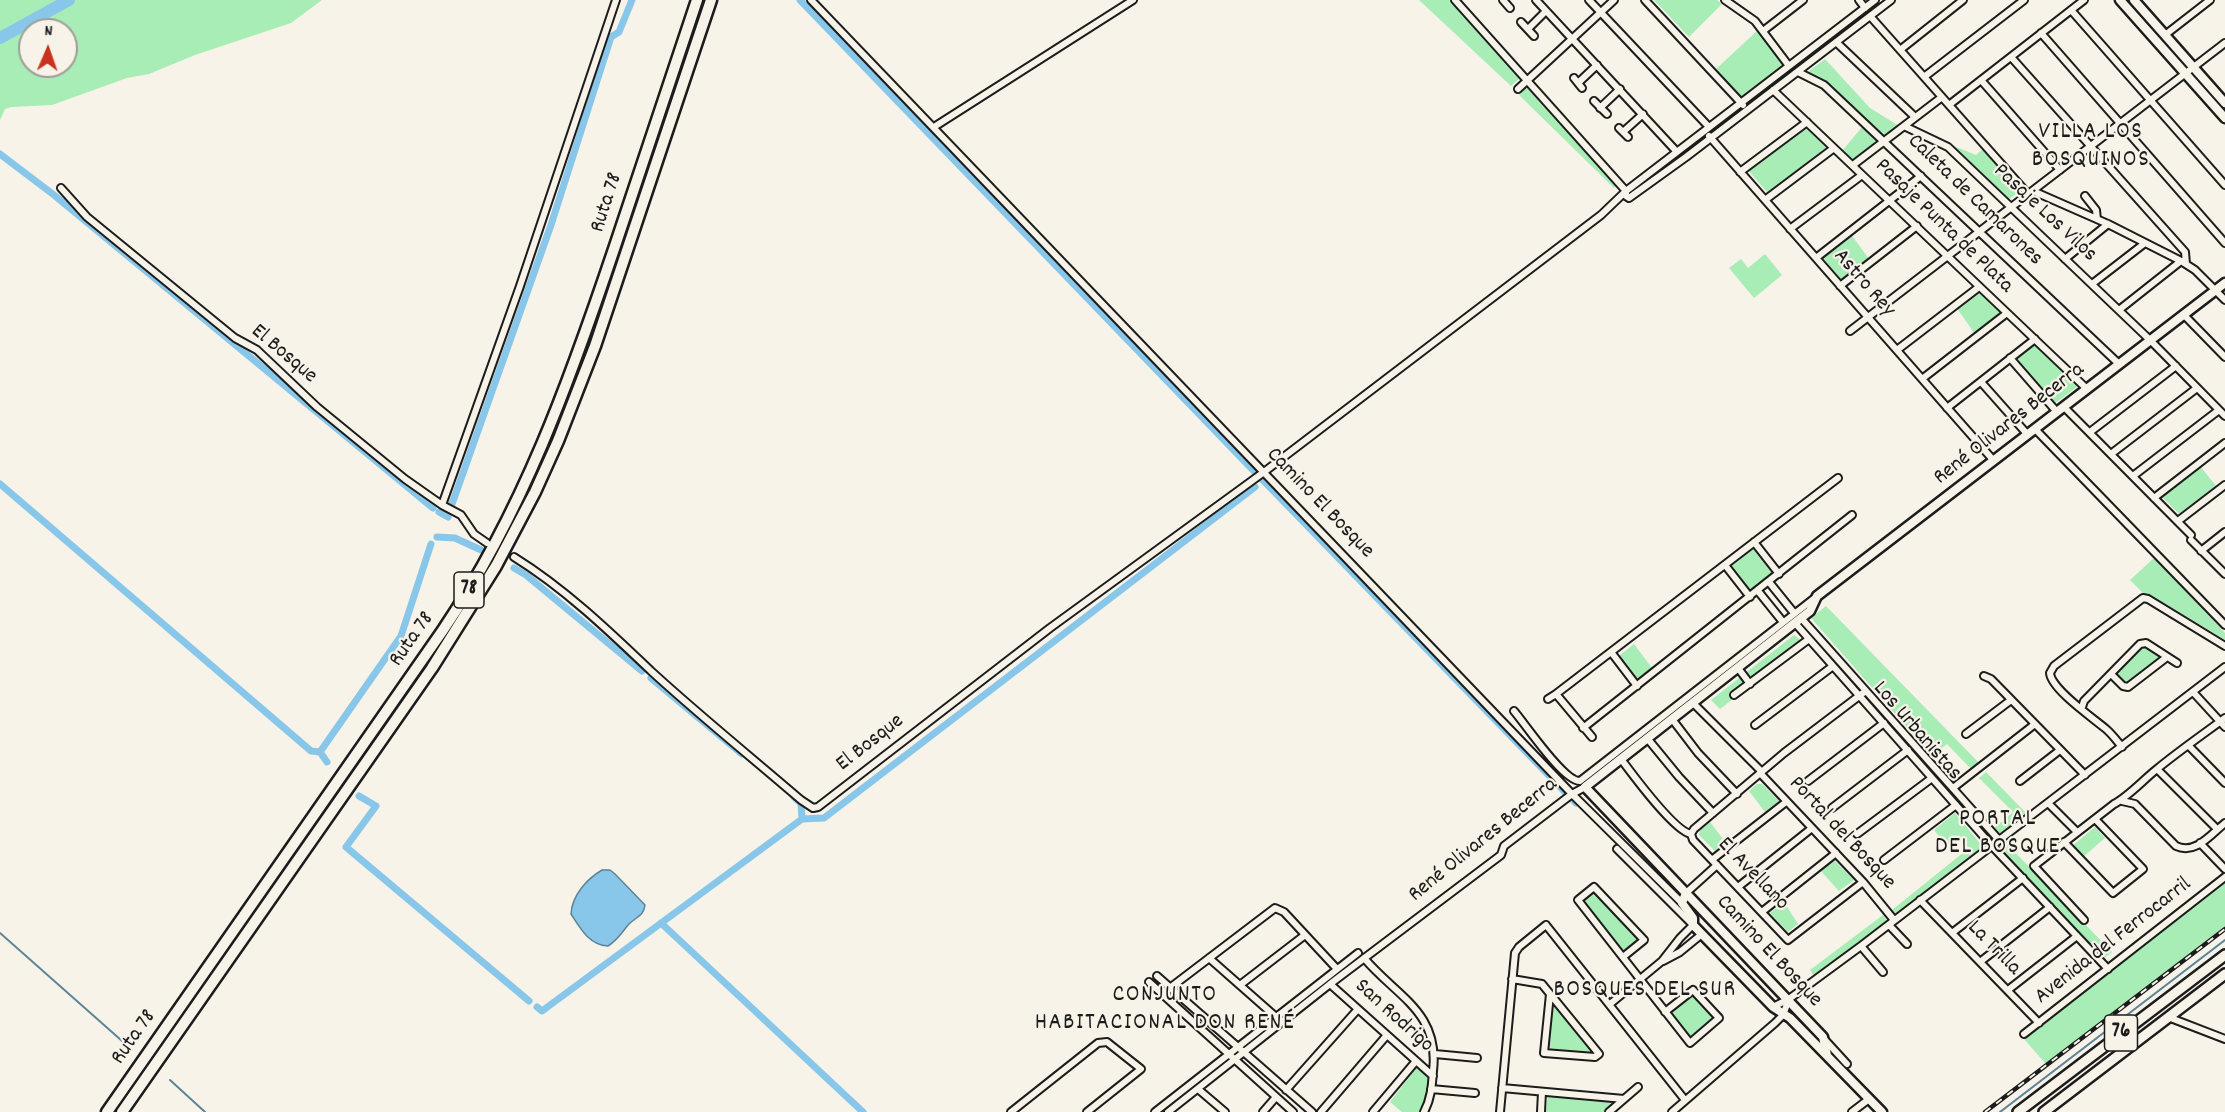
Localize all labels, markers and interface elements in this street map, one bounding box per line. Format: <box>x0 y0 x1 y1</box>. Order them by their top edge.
north arrow <box>18 18 78 78</box>
text: N <box>44 20 53 43</box>
district label: VILLA LOS BOSQUINOS <box>2032 120 2150 176</box>
street label: Caleta de Camarones <box>1901 130 2047 272</box>
street label: Pasaje Punta de Plata <box>1868 154 2018 300</box>
street label: Pasaje Los Vilos <box>1987 159 2101 269</box>
street label: Ruta 78 <box>586 170 630 236</box>
street label: Astro Rey <box>1826 245 1900 323</box>
street label: El Bosque <box>244 320 322 390</box>
street label: René Olivares Becerra <box>1929 358 2091 492</box>
street label: Camino El Bosque <box>1259 443 1379 565</box>
road number: 78 <box>454 572 484 608</box>
street label: Ruta 78 <box>385 607 441 673</box>
street label: Los Urbanistas <box>1866 677 1966 787</box>
street label: El Bosque <box>832 709 910 779</box>
street label: Portal del Bosque <box>1782 772 1900 896</box>
street label: René Olivares Becerra <box>1404 773 1564 909</box>
district label: PORTAL DEL BOSQUE <box>1935 807 2061 863</box>
street label: El Avellano <box>1711 833 1793 917</box>
street label: Avenida del Ferrocarril <box>2030 873 2198 1011</box>
street label: Camino El Bosque <box>1709 890 1827 1014</box>
street label: La Trilla <box>1961 916 2025 982</box>
street label: San Rodrigo <box>1348 975 1438 1059</box>
district label: BOSQUES DEL SUR <box>1553 978 1737 1006</box>
district label: CONJUNTO HABITACIONAL DON RENÉ <box>1035 983 1295 1039</box>
street label: Ruta 78 <box>107 1005 163 1071</box>
road number: 76 <box>2104 1015 2138 1051</box>

